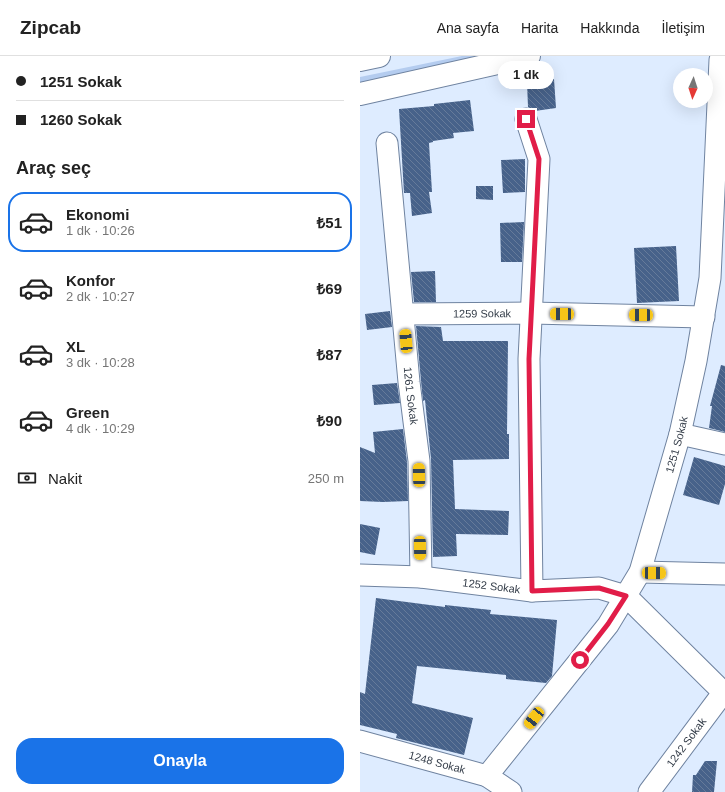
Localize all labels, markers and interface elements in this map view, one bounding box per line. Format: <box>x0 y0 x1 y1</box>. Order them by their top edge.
text: Zipcab <box>20 17 81 38</box>
text: Ana sayfa <box>437 20 499 36</box>
text: Harita <box>521 20 558 36</box>
text: Hakkında <box>580 20 639 36</box>
text: İletişim <box>661 20 705 36</box>
callout: 1 dk <box>498 61 554 89</box>
text: 1 dk <box>513 67 539 82</box>
north arrow <box>673 68 713 108</box>
map controls <box>673 68 713 108</box>
text: 1251 Sokak <box>40 73 122 90</box>
route end <box>517 110 535 128</box>
text: 1260 Sokak <box>40 111 122 128</box>
text: Araç seç <box>16 158 91 178</box>
icon: car <box>18 204 54 240</box>
text: Ekonomi <box>66 206 129 223</box>
text: ₺51 <box>317 214 342 231</box>
text: 1 dk · 10:26 <box>66 223 135 238</box>
icon: car <box>18 270 54 306</box>
text: Konfor <box>66 272 115 289</box>
text: ₺69 <box>317 280 342 297</box>
text: 2 dk · 10:27 <box>66 289 135 304</box>
street label: 1259 Sokak <box>453 307 512 320</box>
car <box>550 308 574 320</box>
car <box>629 309 653 321</box>
car <box>399 329 413 353</box>
icon: car <box>18 336 54 372</box>
text: XL <box>66 338 85 355</box>
text: ₺87 <box>317 346 342 363</box>
text: 3 dk · 10:28 <box>66 355 135 370</box>
street label: 1261 Sokak <box>402 366 420 426</box>
icon: car <box>18 402 54 438</box>
text: Green <box>66 404 109 421</box>
text: ₺90 <box>317 412 342 429</box>
street label: 1251 Sokak <box>663 415 690 474</box>
text: 4 dk · 10:29 <box>66 421 135 436</box>
car <box>413 463 425 487</box>
icon: cash <box>16 467 38 489</box>
text: Nakit <box>48 470 82 487</box>
text: 250 m <box>308 471 344 486</box>
car <box>414 536 426 560</box>
car <box>642 567 666 579</box>
street label: 1252 Sokak <box>462 576 522 596</box>
route start <box>571 651 589 669</box>
car <box>522 705 546 731</box>
street label: 1242 Sokak <box>664 715 709 769</box>
button: Onayla <box>16 738 344 784</box>
street label: 1248 Sokak <box>407 749 467 776</box>

